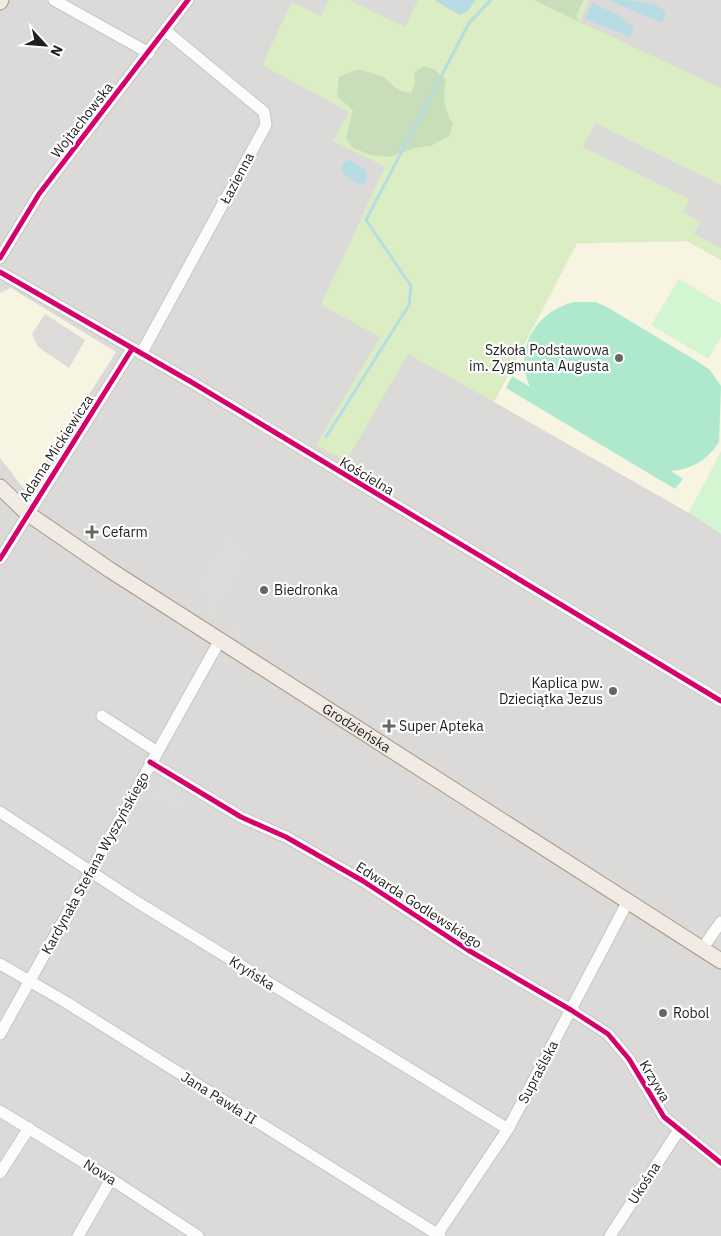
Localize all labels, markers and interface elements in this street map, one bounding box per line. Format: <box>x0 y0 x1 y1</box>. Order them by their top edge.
north arrow <box>20 20 70 70</box>
text: N <box>46 42 67 59</box>
street label: Wojtachowska <box>47 78 117 161</box>
street label: Łazienna <box>216 149 258 208</box>
place label: Szkoła Podstawowa im. Zygmunta Augusta <box>469 341 610 375</box>
marker: Szkoła Podstawowa im. Zygmunta Augusta <box>613 352 625 364</box>
street label: Adama Mickiewicza <box>15 391 97 505</box>
street label: Kościelna <box>336 453 398 500</box>
place label: Cefarm <box>102 523 148 541</box>
marker: Cefarm <box>86 526 98 538</box>
place label: Biedronka <box>274 581 339 599</box>
marker: Biedronka <box>258 584 270 596</box>
place label: Kaplica pw. Dzieciątka Jezus <box>499 674 603 708</box>
marker: Kaplica pw. Dzieciątka Jezus <box>607 685 619 697</box>
street label: Grodzieńska <box>319 699 395 757</box>
place label: Super Apteka <box>399 717 484 735</box>
marker: Super Apteka <box>383 720 395 732</box>
street label: Kardynała Stefana Wyszyńskiego <box>37 768 153 957</box>
street label: Edwarda Godlewskiego <box>353 858 485 953</box>
street label: Kryńska <box>226 952 279 994</box>
place label: Robol <box>673 1004 710 1022</box>
marker: Robol <box>657 1007 669 1019</box>
street label: Supraślska <box>514 1037 562 1107</box>
street label: Krzywa <box>636 1057 675 1106</box>
street label: Jana Pawła II <box>178 1068 260 1128</box>
street label: Nowa <box>80 1155 120 1189</box>
street label: Ukośna <box>624 1158 665 1207</box>

